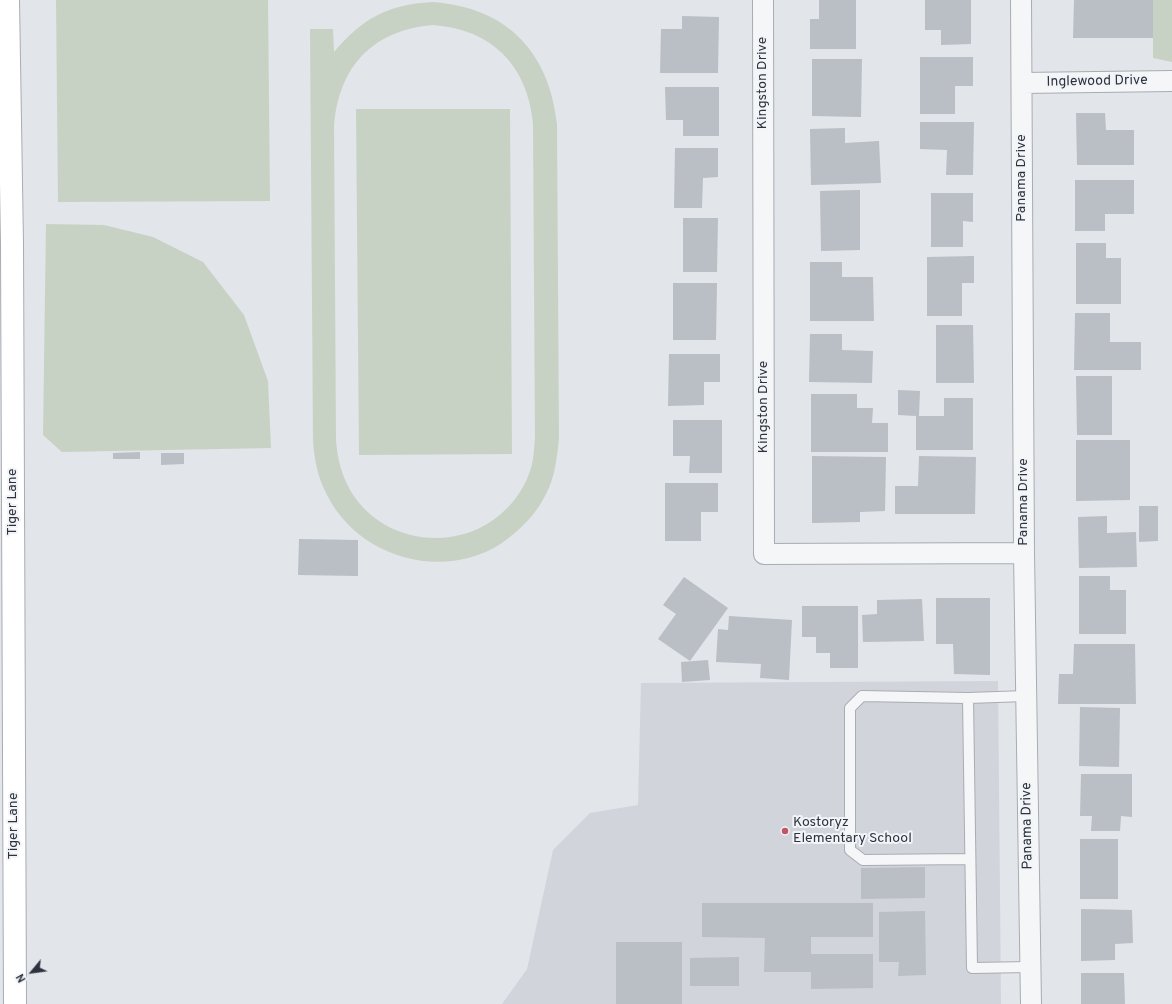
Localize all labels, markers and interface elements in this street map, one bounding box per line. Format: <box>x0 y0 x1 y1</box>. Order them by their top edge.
street label: Kingston Drive <box>755 37 771 129</box>
street label: Inglewood Drive <box>1046 73 1148 91</box>
street label: Panama Drive <box>1014 134 1030 222</box>
street label: Kingston Drive <box>756 361 772 453</box>
street label: Panama Drive <box>1016 458 1032 546</box>
street label: Tiger Lane <box>5 469 21 535</box>
street label: Panama Drive <box>1019 782 1037 870</box>
street label: Tiger Lane <box>6 793 22 859</box>
place label: Kostoryz Elementary School <box>793 815 912 848</box>
marker: Kostoryz Elementary School <box>780 826 790 836</box>
north arrow <box>12 952 52 992</box>
text: N <box>13 971 30 985</box>

